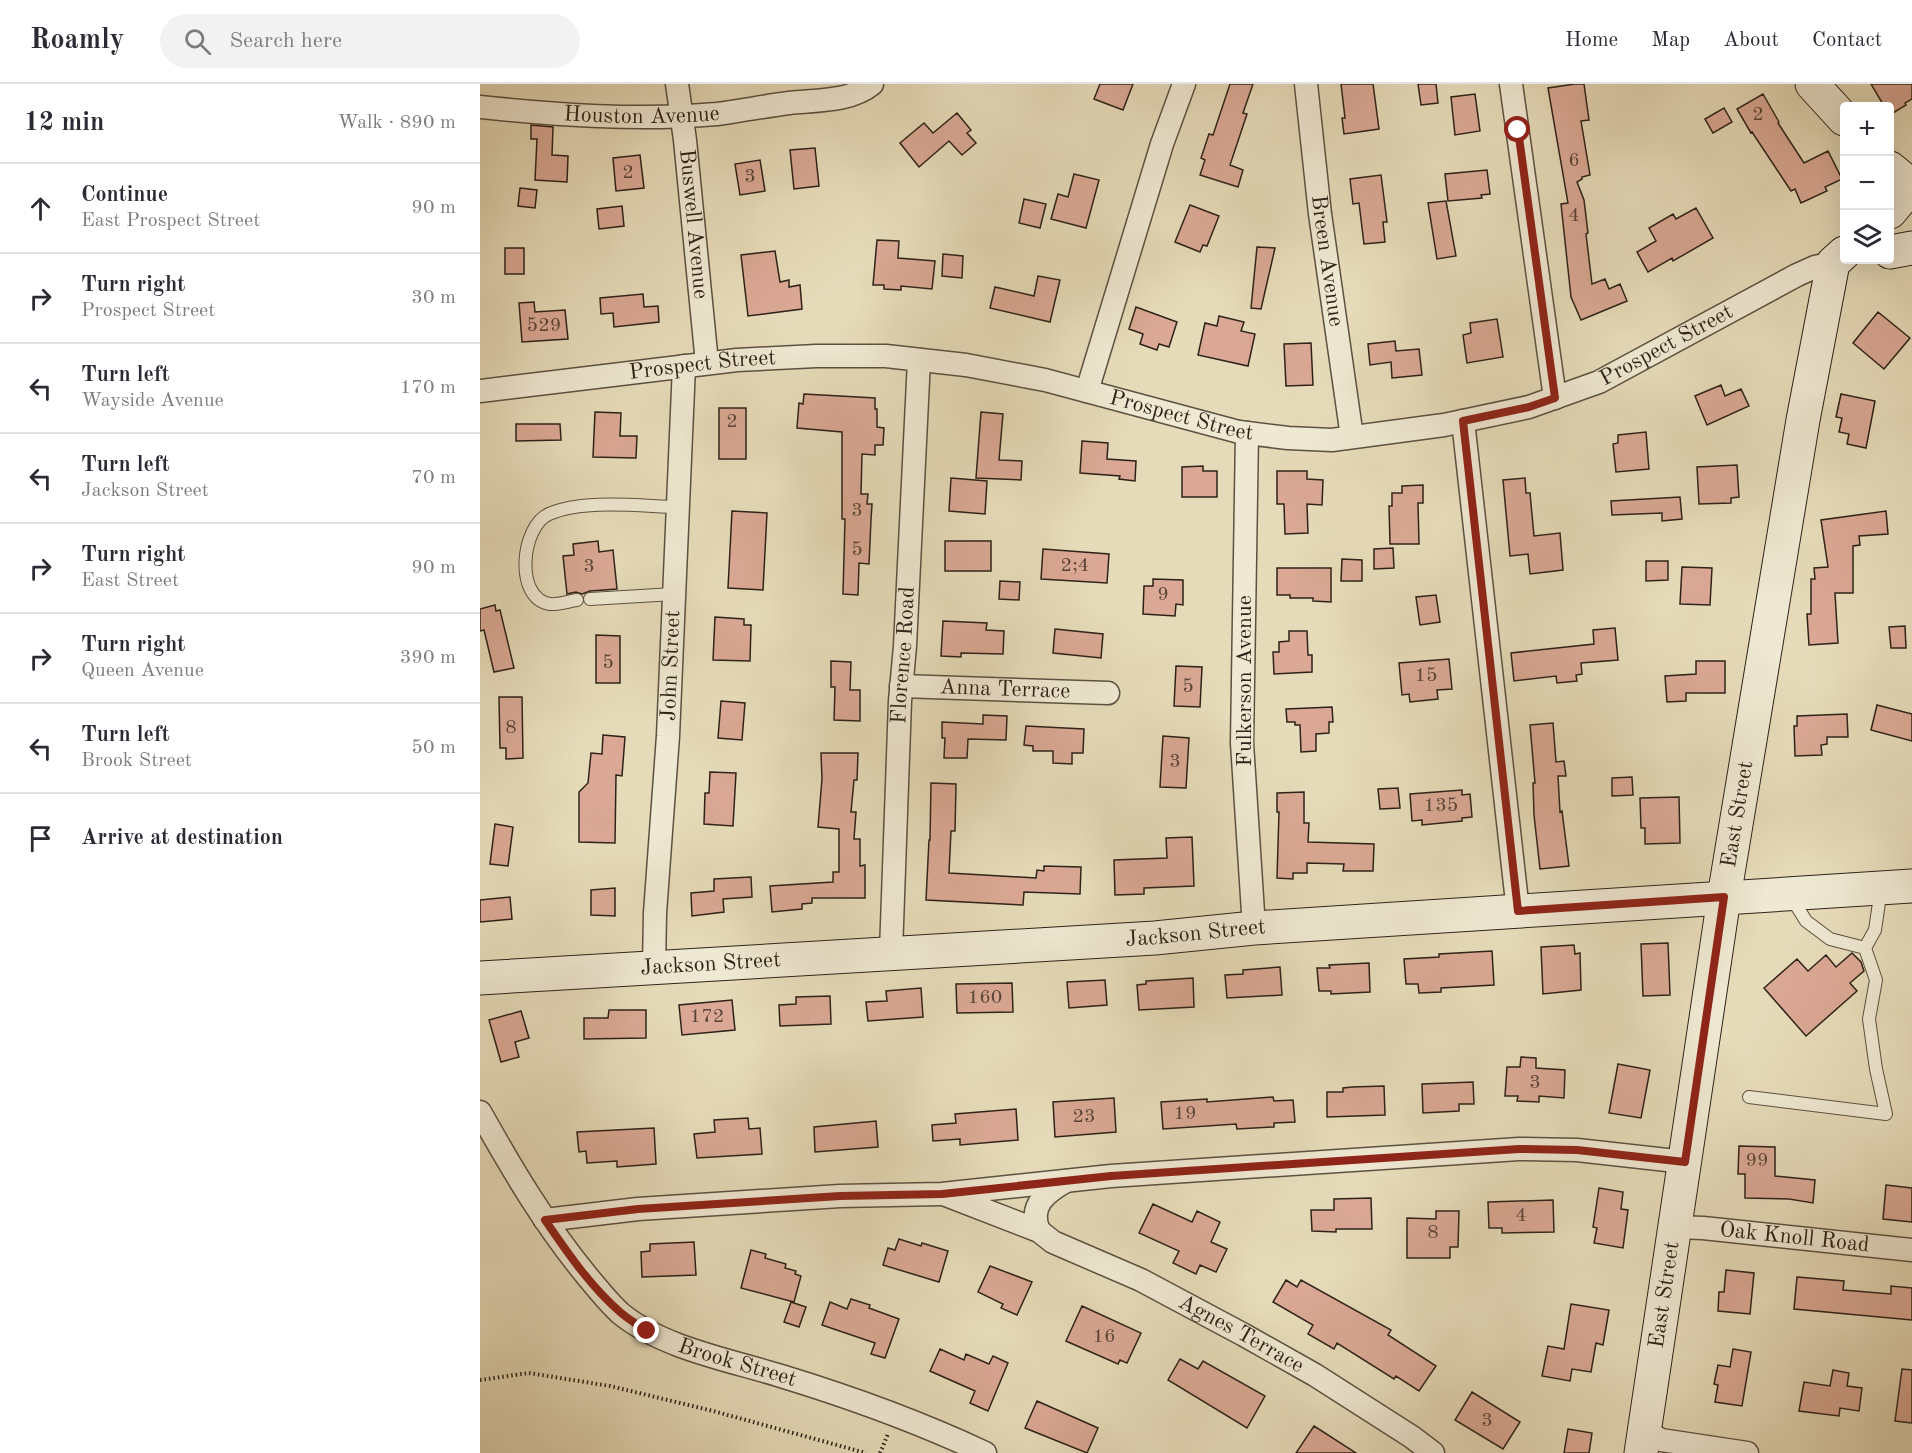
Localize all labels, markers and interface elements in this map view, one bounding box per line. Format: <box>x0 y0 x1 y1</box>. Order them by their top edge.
search box <box>160 14 580 68</box>
icon: search <box>181 25 214 58</box>
text: Roamly <box>30 27 124 55</box>
text: Search here <box>229 30 342 52</box>
text: Home <box>1565 30 1618 51</box>
text: Map <box>1651 30 1690 51</box>
text: About <box>1723 30 1779 51</box>
text: Contact <box>1812 30 1882 51</box>
map controls <box>1840 102 1894 264</box>
button: + <box>1840 102 1894 156</box>
street label: Houston Avenue <box>563 103 721 128</box>
house number: 2 <box>1752 105 1764 125</box>
text: 12 min <box>24 110 104 136</box>
text: Walk · 890 m <box>337 113 456 133</box>
route start <box>1504 116 1530 142</box>
street label: Buswell Avenue <box>675 148 712 300</box>
house number: 6 <box>1568 151 1580 171</box>
button: − <box>1840 156 1894 210</box>
house number: 2 <box>622 163 634 183</box>
house number: 3 <box>744 167 756 187</box>
text: Continue <box>81 184 168 206</box>
icon: ahead <box>24 192 57 225</box>
street label: Breen Avenue <box>1307 194 1347 328</box>
text: 90 m <box>411 198 456 218</box>
house number: 4 <box>1568 206 1580 226</box>
button: layers <box>1840 210 1894 264</box>
text: East Prospect Street <box>81 211 260 231</box>
text: Turn right <box>81 274 185 296</box>
icon: right <box>24 282 57 315</box>
text: 30 m <box>411 288 456 308</box>
text: Prospect Street <box>81 301 215 321</box>
street label: Prospect Street <box>1596 301 1737 390</box>
house number: 529 <box>527 316 561 336</box>
street label: Prospect Street <box>628 347 777 384</box>
text: Turn left <box>81 364 170 386</box>
icon: left <box>24 372 57 405</box>
text: 170 m <box>400 378 456 398</box>
street label: Prospect Street <box>1107 387 1254 445</box>
text: Wayside Avenue <box>81 391 224 411</box>
house number: 2 <box>726 412 738 432</box>
text: Turn left <box>81 454 170 476</box>
icon: left <box>24 462 57 495</box>
text: 70 m <box>411 468 456 488</box>
text: Jackson Street <box>81 481 209 501</box>
house number: 3 <box>851 501 863 521</box>
house number: 5 <box>851 540 863 560</box>
text: Turn right <box>81 544 185 566</box>
icon: right <box>24 552 57 585</box>
house number: 2;4 <box>1061 556 1089 576</box>
house number: 3 <box>583 557 595 577</box>
text: 90 m <box>411 558 456 578</box>
text: East Street <box>81 571 179 591</box>
house number: 9 <box>1157 585 1169 605</box>
street label: Florence Road <box>888 586 919 724</box>
street label: Fulkerson Avenue <box>1234 595 1256 767</box>
street label: John Street <box>658 610 684 722</box>
text: Turn right <box>81 634 185 656</box>
icon: right <box>24 642 57 675</box>
text: 390 m <box>400 648 456 668</box>
house number: 5 <box>602 653 614 673</box>
text: Queen Avenue <box>81 661 204 681</box>
house number: 15 <box>1414 666 1438 686</box>
street label: Anna Terrace <box>939 676 1071 703</box>
house number: 5 <box>1182 677 1194 697</box>
house number: 8 <box>505 718 517 738</box>
text: Turn left <box>81 724 170 746</box>
icon: left <box>24 732 57 765</box>
text: 50 m <box>411 738 456 758</box>
text: Brook Street <box>81 751 192 771</box>
house number: 3 <box>1169 752 1181 772</box>
street label: East Street <box>1718 759 1757 869</box>
house number: 135 <box>1424 796 1458 816</box>
icon: arrive <box>24 822 57 855</box>
text: Arrive at destination <box>81 827 283 849</box>
street label: Jackson Street <box>1125 916 1266 951</box>
street label: Jackson Street <box>640 949 781 979</box>
house number: 160 <box>968 988 1002 1008</box>
house number: 172 <box>690 1007 724 1027</box>
house number: 3 <box>1529 1073 1541 1093</box>
house number: 19 <box>1173 1104 1197 1124</box>
house number: 23 <box>1072 1107 1096 1127</box>
house number: 99 <box>1745 1151 1769 1171</box>
house number: 4 <box>1515 1206 1527 1226</box>
street label: Oak Knoll Road <box>1718 1219 1870 1256</box>
house number: 8 <box>1427 1223 1439 1243</box>
street label: East Street <box>1646 1240 1684 1350</box>
street label: Agnes Terrace <box>1175 1291 1307 1377</box>
route end <box>633 1317 659 1343</box>
house number: 16 <box>1092 1327 1116 1347</box>
street label: Brook Street <box>675 1335 799 1391</box>
house number: 3 <box>1481 1411 1493 1431</box>

